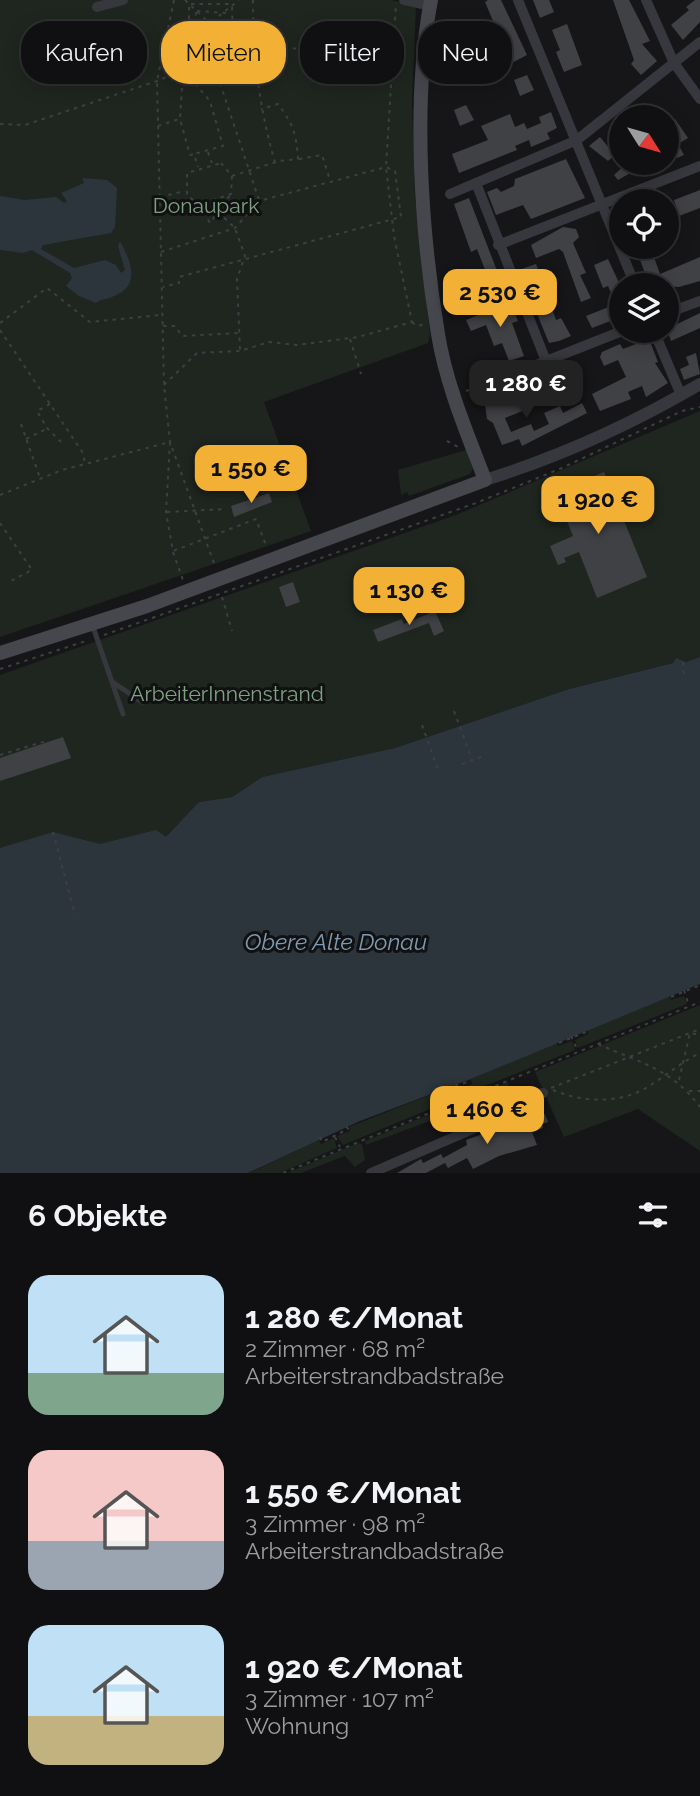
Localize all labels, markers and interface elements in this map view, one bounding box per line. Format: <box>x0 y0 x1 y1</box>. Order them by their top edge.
chip: Kaufen <box>21 21 147 84</box>
chip: Mieten <box>161 21 286 84</box>
chip: Filter <box>300 21 404 84</box>
chip: Neu <box>418 21 512 84</box>
north arrow <box>609 105 679 175</box>
map controls <box>609 105 679 343</box>
button: locate <box>609 189 679 259</box>
park label: Donaupark <box>153 193 259 218</box>
pin: 2 530 € <box>435 270 565 329</box>
button: layers <box>609 273 679 343</box>
text: 2 530 € <box>459 278 541 305</box>
pin: 1 280 € <box>461 360 591 420</box>
text: 1 280 € <box>485 369 567 396</box>
pin: 1 550 € <box>186 446 316 505</box>
text: 1 550 € <box>211 454 291 481</box>
pin: 1 920 € <box>533 476 663 536</box>
text: 1 920 € <box>557 485 639 512</box>
pin: 1 130 € <box>344 568 474 627</box>
text: 1 130 € <box>369 576 449 603</box>
park label: ArbeiterInnenstrand <box>130 681 324 706</box>
water label: Obere Alte Donau <box>245 928 427 955</box>
pin: 1 460 € <box>422 1086 552 1146</box>
text: 1 460 € <box>446 1095 528 1122</box>
icon: filters <box>634 1196 672 1234</box>
text: 6 Objekte <box>28 1198 167 1233</box>
text: 1 280 €/Monat <box>245 1300 463 1335</box>
icon: home <box>84 1303 168 1387</box>
text: 2 Zimmer · 68 m² <box>245 1335 425 1362</box>
text: Arbeiterstrandbadstraße <box>245 1362 504 1389</box>
text: 1 550 €/Monat <box>245 1475 461 1510</box>
icon: home <box>84 1478 168 1562</box>
text: 3 Zimmer · 98 m² <box>245 1510 425 1537</box>
text: Arbeiterstrandbadstraße <box>245 1537 504 1564</box>
text: 1 920 €/Monat <box>245 1650 463 1685</box>
icon: home <box>84 1653 168 1737</box>
text: 3 Zimmer · 107 m² <box>245 1685 434 1712</box>
text: Wohnung <box>245 1712 349 1739</box>

